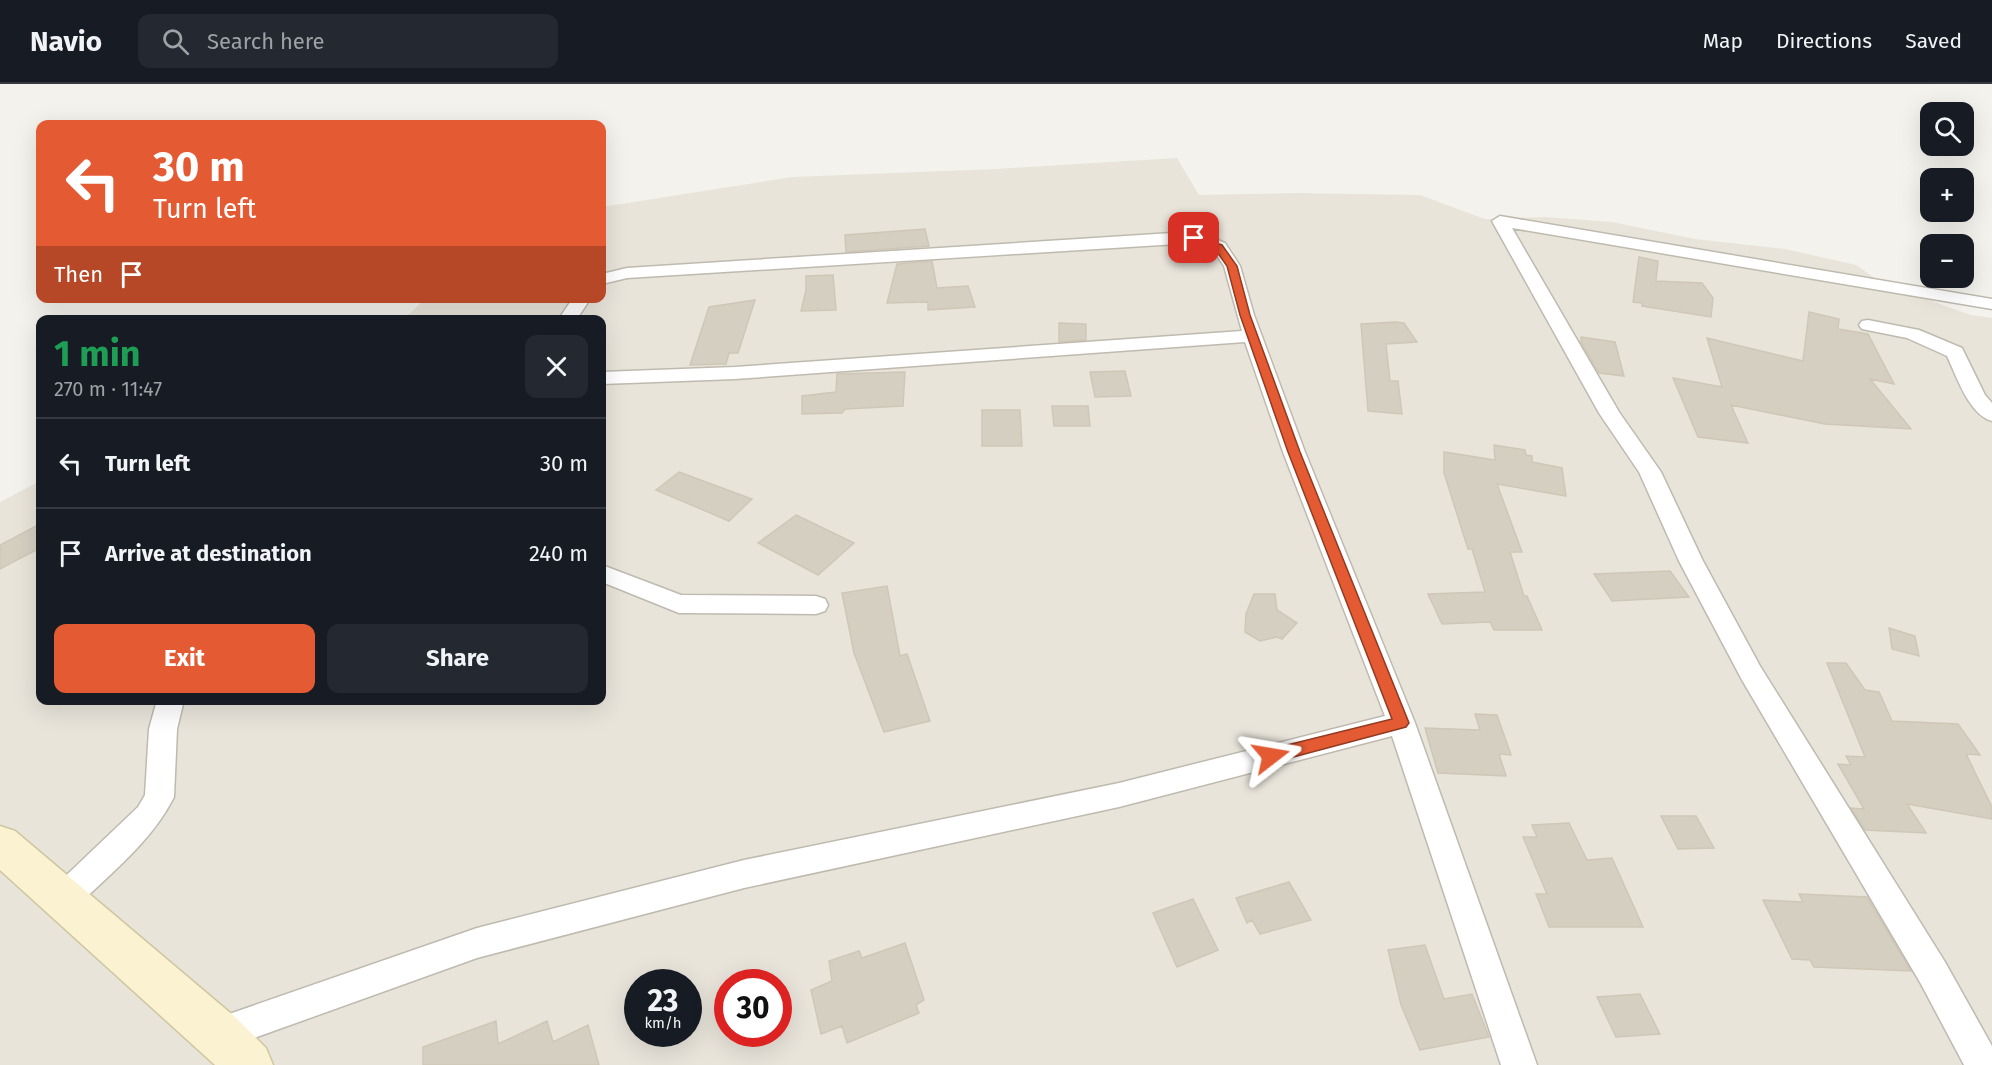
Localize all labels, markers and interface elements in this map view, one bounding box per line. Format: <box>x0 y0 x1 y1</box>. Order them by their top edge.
search box <box>138 14 558 68</box>
text: Navio <box>30 25 102 58</box>
icon: search <box>159 25 192 58</box>
text: Search here <box>207 28 325 55</box>
text: Map <box>1703 28 1743 54</box>
text: Directions <box>1776 28 1872 54</box>
text: Saved <box>1905 28 1962 54</box>
map controls <box>1920 102 1974 288</box>
button: search <box>1920 102 1974 156</box>
text: 30 m <box>153 142 245 192</box>
icon: left <box>54 144 132 222</box>
button: + <box>1920 168 1974 222</box>
text: Turn left <box>153 193 256 225</box>
pin <box>1168 212 1219 263</box>
icon: arrive <box>1177 221 1210 254</box>
button: − <box>1920 234 1974 288</box>
icon: arrive <box>115 258 148 291</box>
text: Then <box>54 261 103 288</box>
text: 1 min <box>54 332 141 376</box>
button: close <box>525 335 588 398</box>
text: 270 m · 11:47 <box>54 377 162 401</box>
icon: left <box>54 447 87 480</box>
text: Turn left <box>105 450 190 477</box>
text: 30 m <box>540 450 588 477</box>
icon: arrive <box>54 537 87 570</box>
text: Arrive at destination <box>105 540 312 567</box>
text: 240 m <box>529 540 588 567</box>
button: Exit <box>54 624 315 693</box>
button: Share <box>327 624 588 693</box>
position arrow <box>1239 724 1303 788</box>
speed limit sign: 30 <box>714 969 792 1047</box>
text: 23 <box>648 983 678 1019</box>
text: km/h <box>644 1014 682 1032</box>

